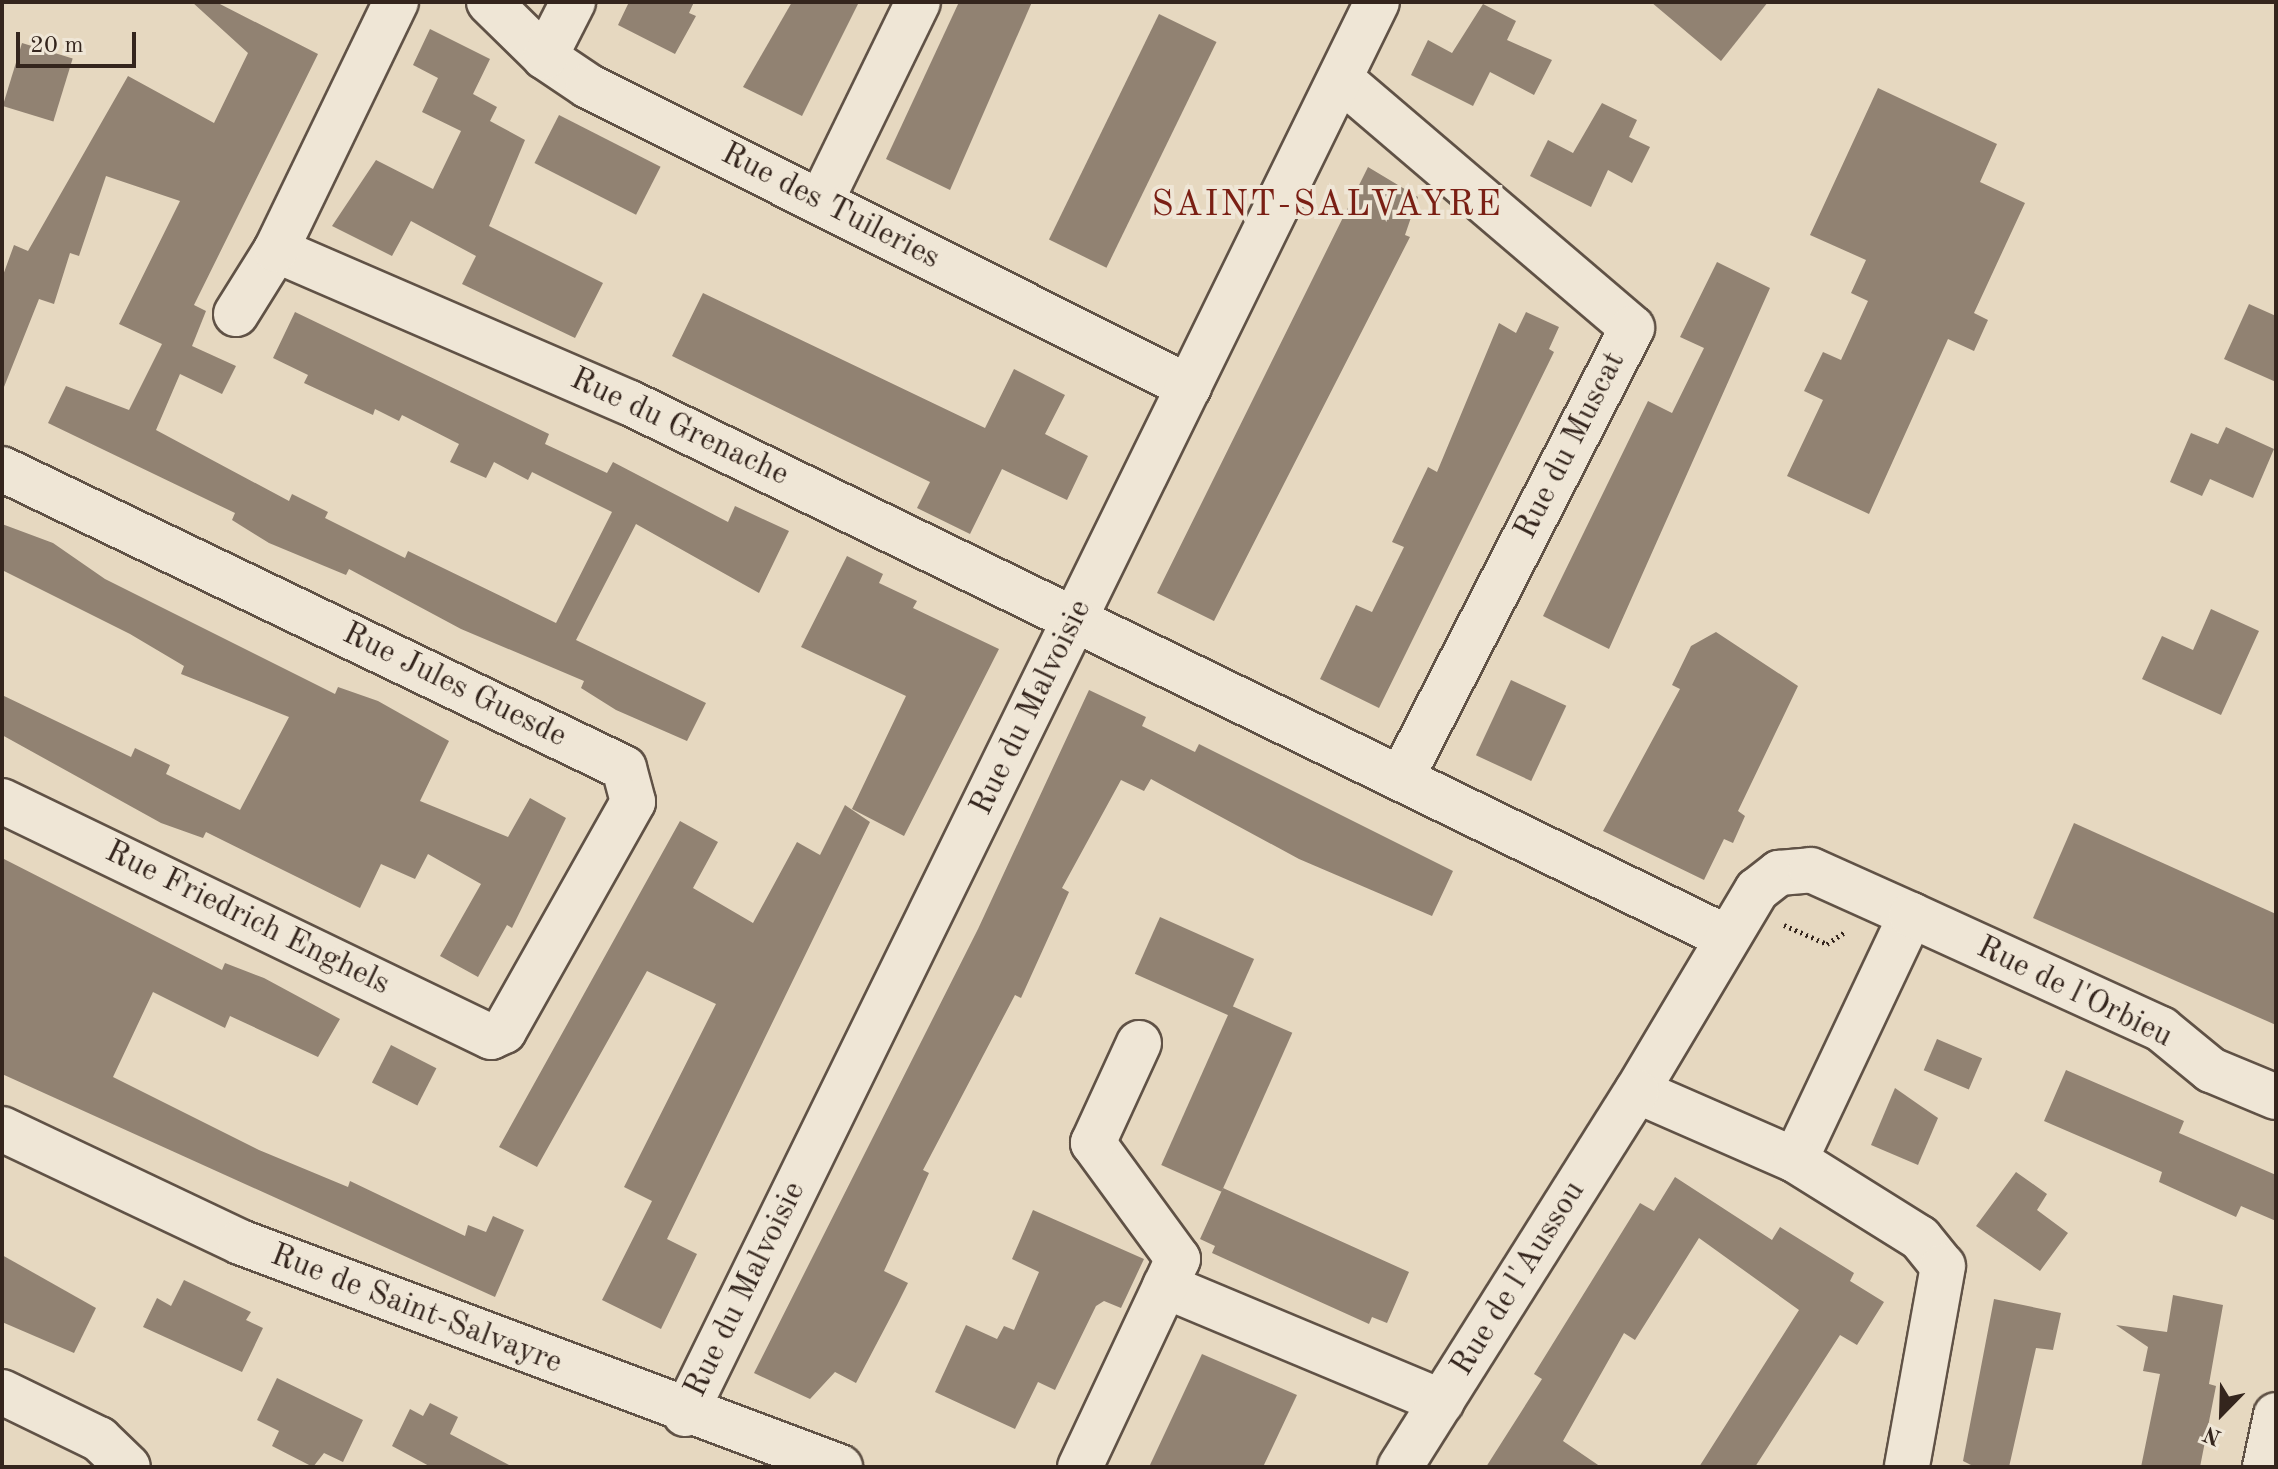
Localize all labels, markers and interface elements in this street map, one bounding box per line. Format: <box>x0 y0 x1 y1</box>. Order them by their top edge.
scale bar <box>20 16 140 66</box>
text: 20 m <box>30 34 84 58</box>
street label: Rue des Tuileries <box>714 135 946 279</box>
district label: SAINT-SALVAYRE <box>1151 185 1503 229</box>
street label: Rue du Muscat <box>1507 346 1635 546</box>
street label: Rue du Grenache <box>564 361 794 495</box>
street label: Rue du Malvoisie <box>963 594 1101 822</box>
street label: Rue Jules Guesde <box>336 615 572 757</box>
street label: Rue Friedrich Enghels <box>98 833 396 1005</box>
street label: Rue de l'Orbieu <box>1970 929 2178 1057</box>
street label: Rue de l'Aussou <box>1444 1174 1594 1384</box>
street label: Rue du Malvoisie <box>677 1176 815 1404</box>
street label: Rue de Saint-Salvayre <box>265 1237 567 1383</box>
north arrow <box>2182 1373 2262 1453</box>
text: N <box>2201 1422 2225 1449</box>

